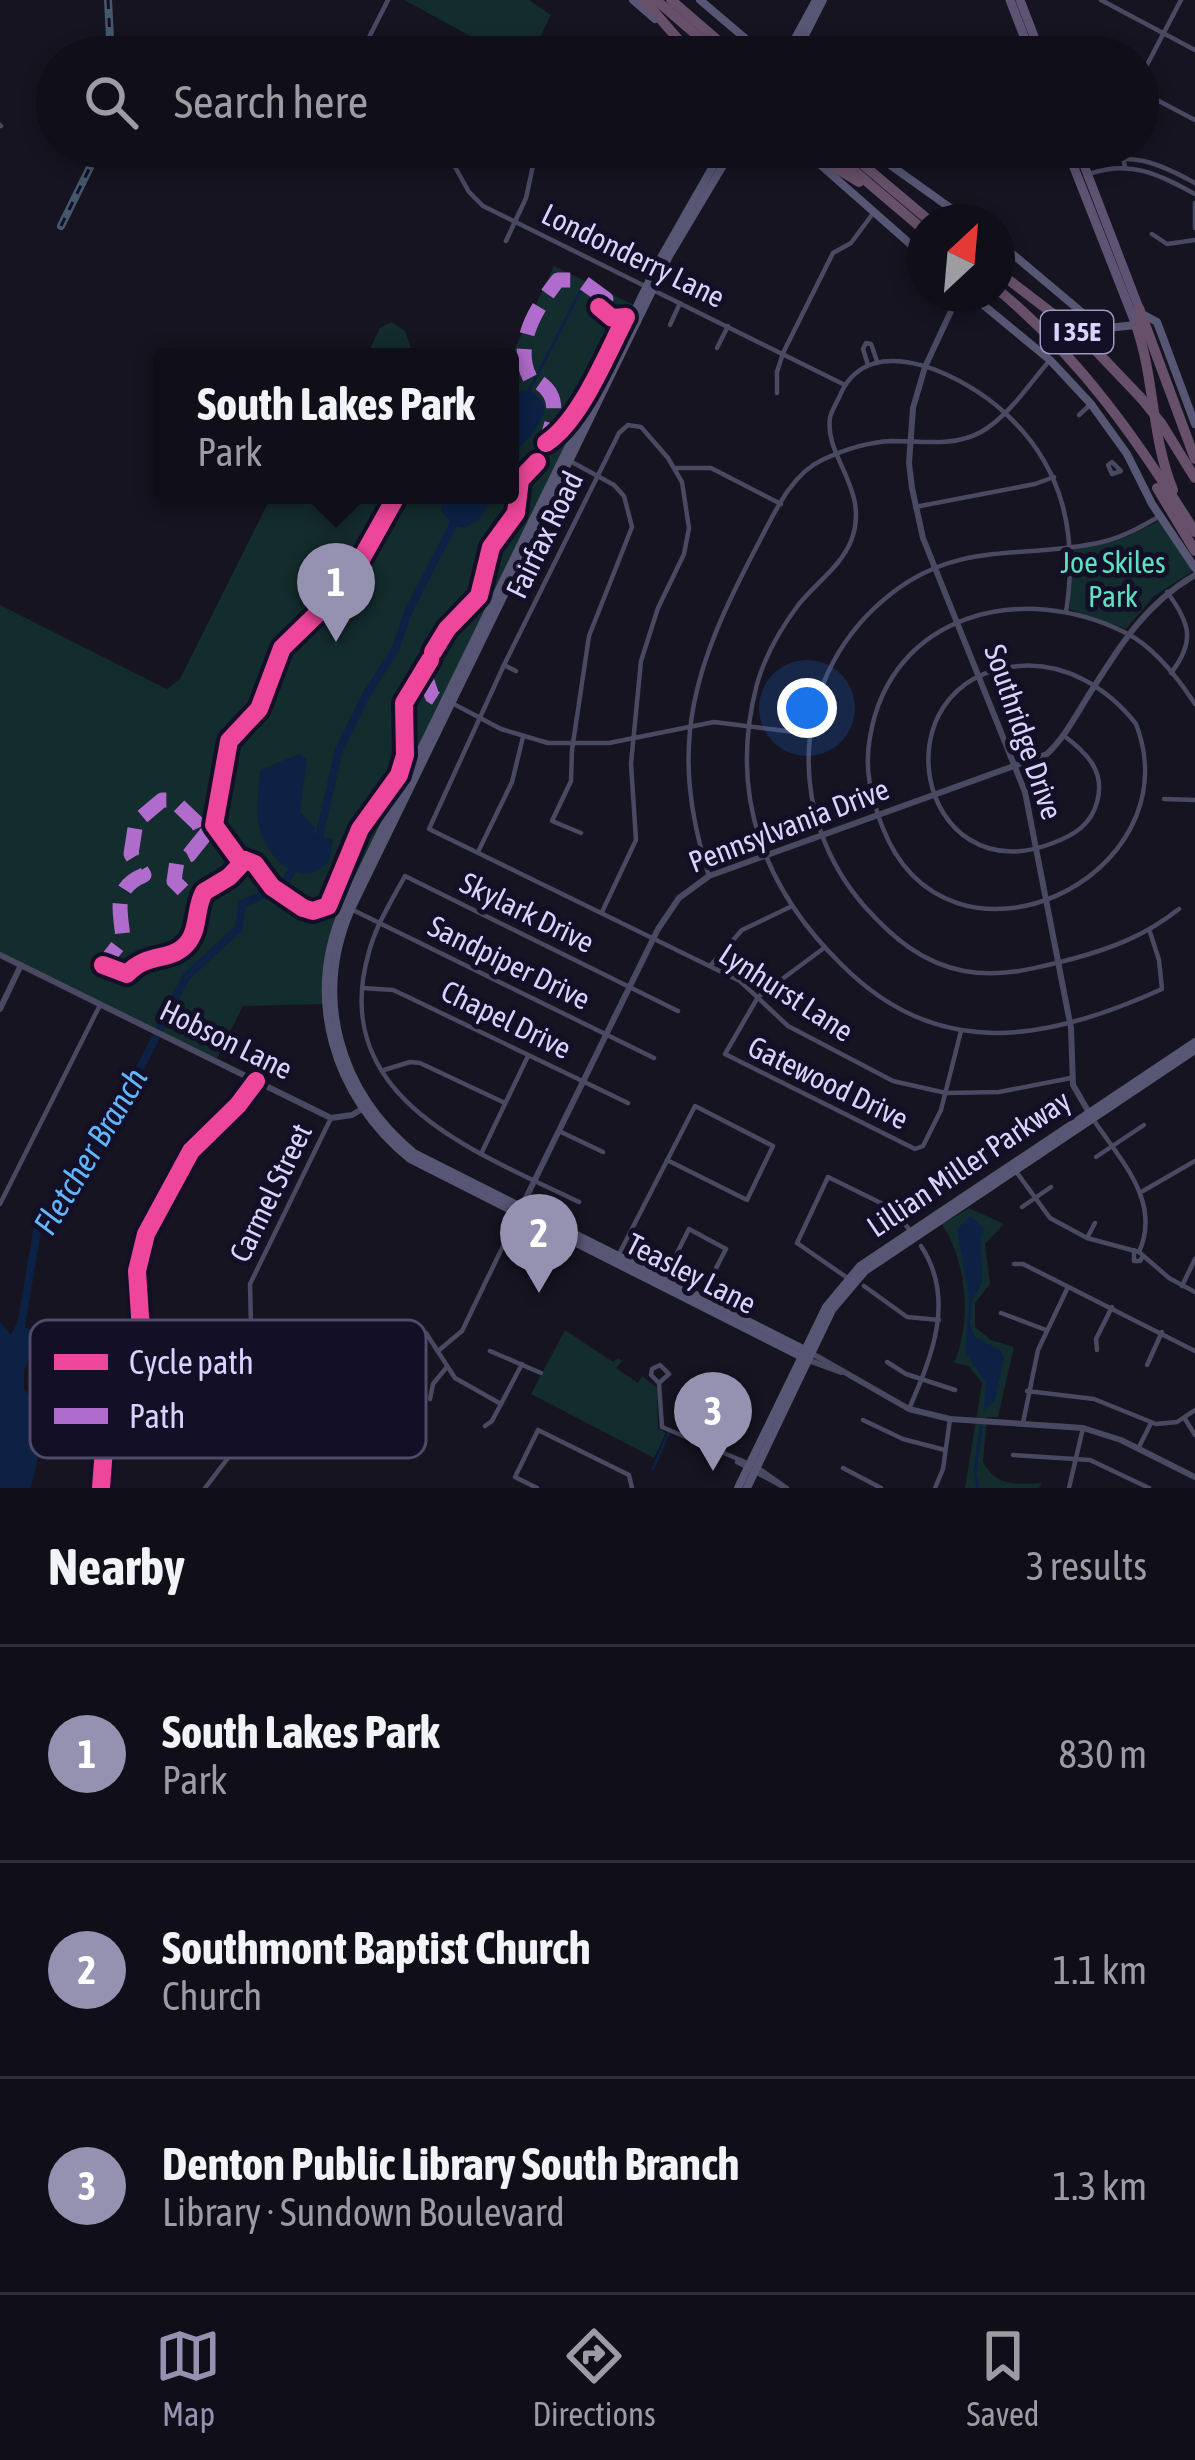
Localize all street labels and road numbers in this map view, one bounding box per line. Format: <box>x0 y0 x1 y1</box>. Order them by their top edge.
street label: Londonderry Lane <box>537 196 730 314</box>
road number: I 35E <box>1041 311 1113 353</box>
street label: Fairfax Road <box>499 466 589 603</box>
street label: Southridge Drive <box>978 640 1070 824</box>
street label: Pennsylvania Drive <box>684 771 893 879</box>
street label: Skylark Drive <box>455 865 600 959</box>
street label: Sandpiper Drive <box>423 908 596 1016</box>
street label: Lynhurst Lane <box>713 936 860 1048</box>
street label: Chapel Drive <box>436 973 577 1065</box>
street label: Hobson Lane <box>155 993 298 1086</box>
street label: Gatewood Drive <box>743 1029 914 1135</box>
street label: Lillian Miller Parkway <box>861 1083 1076 1244</box>
street label: Carmel Street <box>222 1118 318 1267</box>
street label: Teasley Lane <box>621 1226 762 1320</box>

